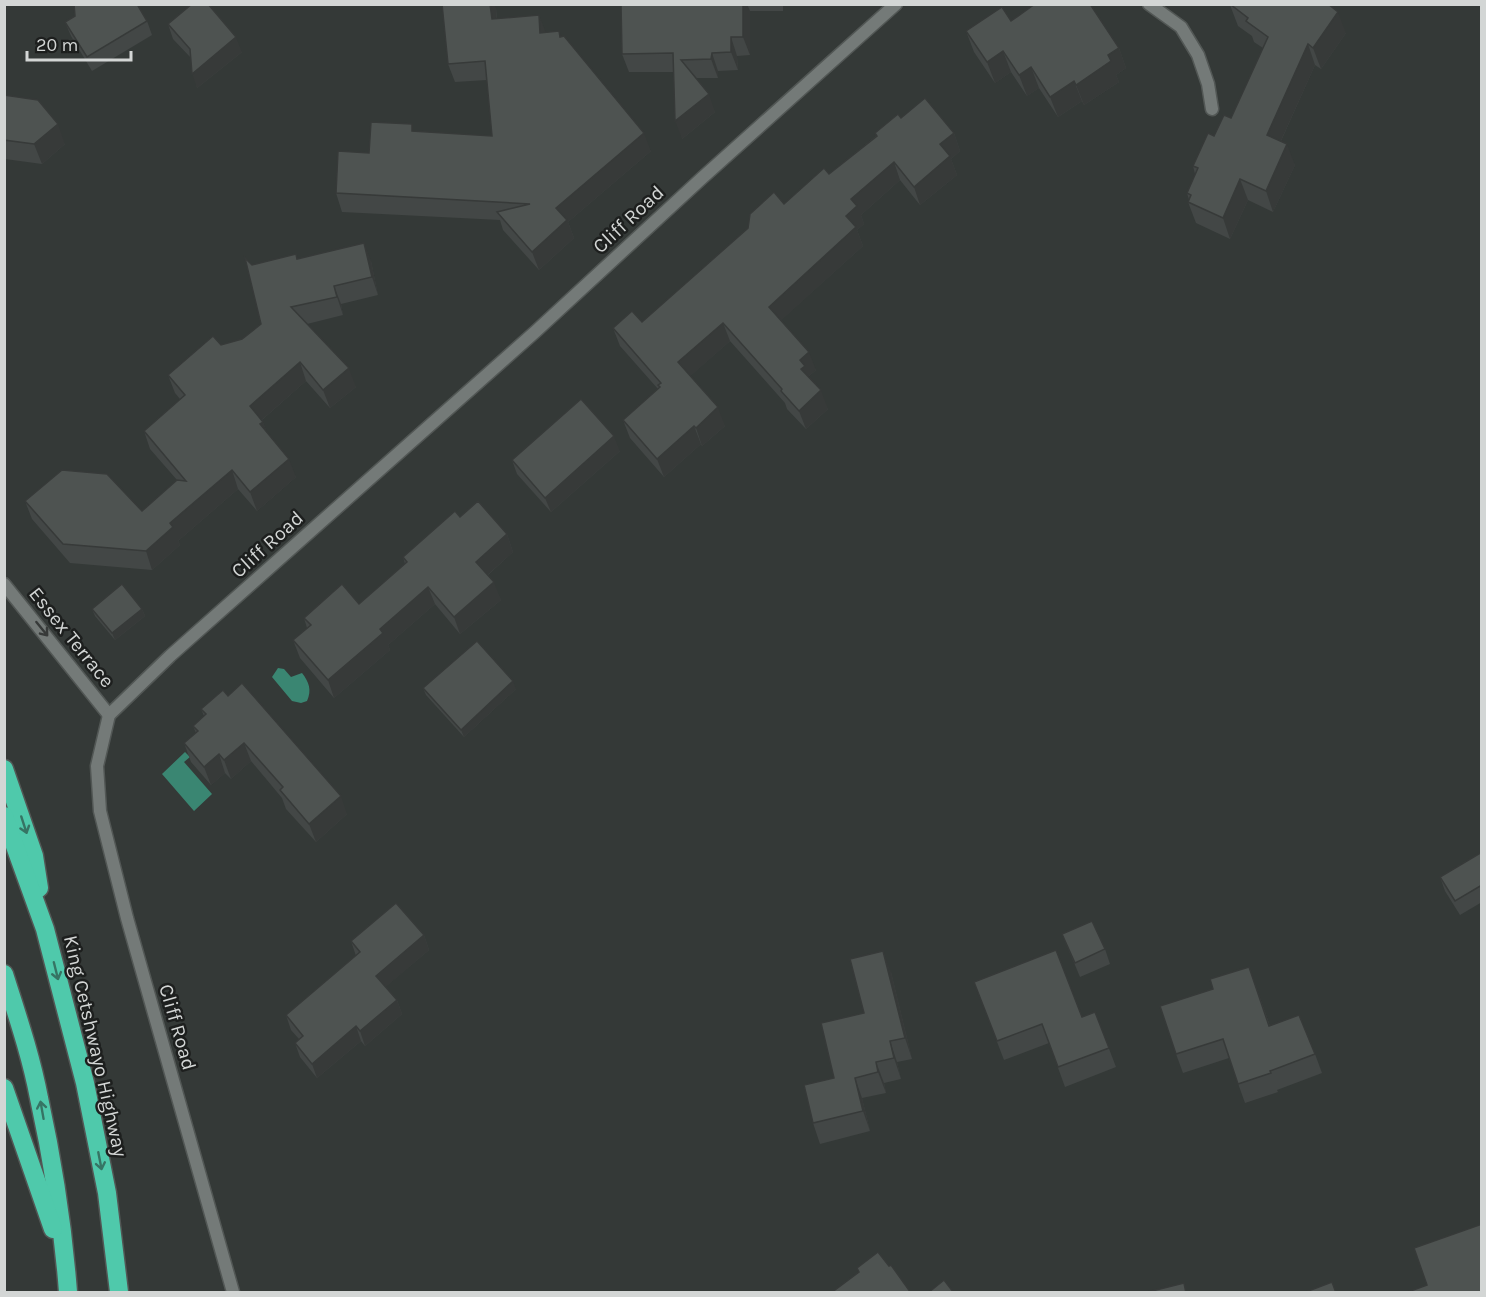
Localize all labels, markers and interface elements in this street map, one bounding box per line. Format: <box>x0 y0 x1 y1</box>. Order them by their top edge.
scale bar <box>27 24 130 62</box>
text: 20 m <box>36 34 78 56</box>
street label: Cliff Road <box>588 181 668 258</box>
street label: Cliff Road <box>227 506 308 582</box>
street label: Essex Terrace <box>24 583 119 692</box>
one-way arrow <box>35 621 48 637</box>
one-way arrow <box>19 815 30 834</box>
street label: King Cetshwayo Highway <box>59 933 132 1159</box>
one-way arrow <box>50 961 62 980</box>
street label: Cliff Road <box>154 982 201 1073</box>
one-way arrow <box>36 1101 47 1120</box>
one-way arrow <box>95 1150 106 1170</box>

